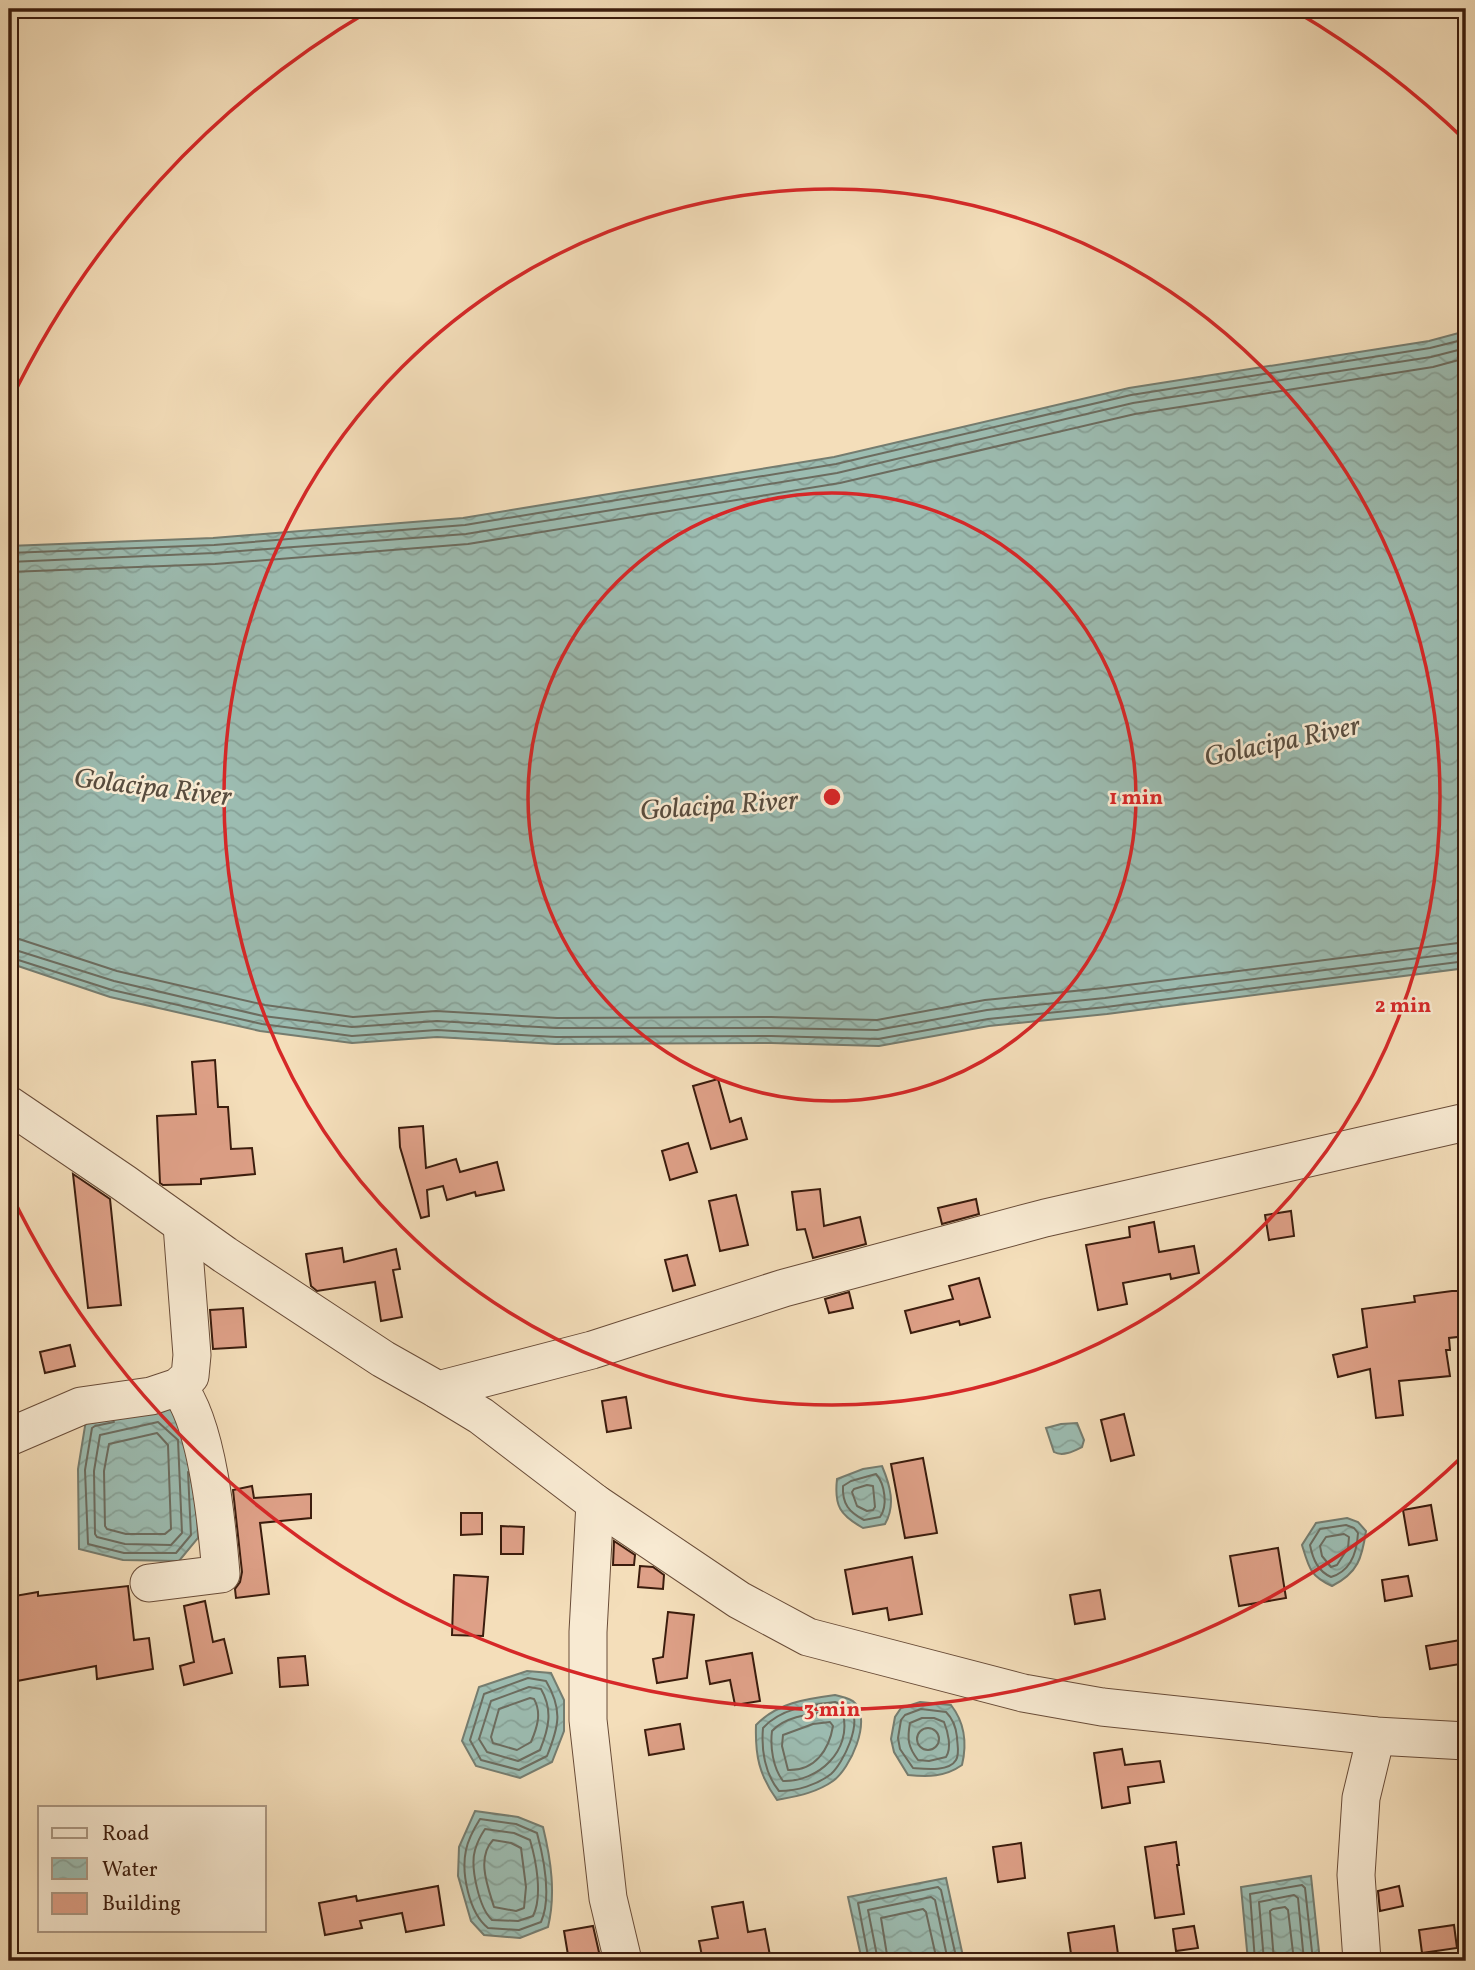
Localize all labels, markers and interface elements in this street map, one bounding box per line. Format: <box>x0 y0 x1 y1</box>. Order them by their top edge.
water label: Golacipa River <box>1201 707 1365 778</box>
water label: Golacipa River <box>71 759 234 818</box>
water label: Golacipa River <box>639 781 800 831</box>
text: 1 min <box>1109 784 1163 813</box>
centre of rings <box>820 785 844 809</box>
text: 2 min <box>1375 992 1431 1021</box>
text: 3 min <box>804 1696 860 1725</box>
legend <box>38 1806 266 1932</box>
text: Road <box>102 1820 149 1849</box>
text: Water <box>102 1856 158 1885</box>
text: Building <box>102 1890 181 1919</box>

